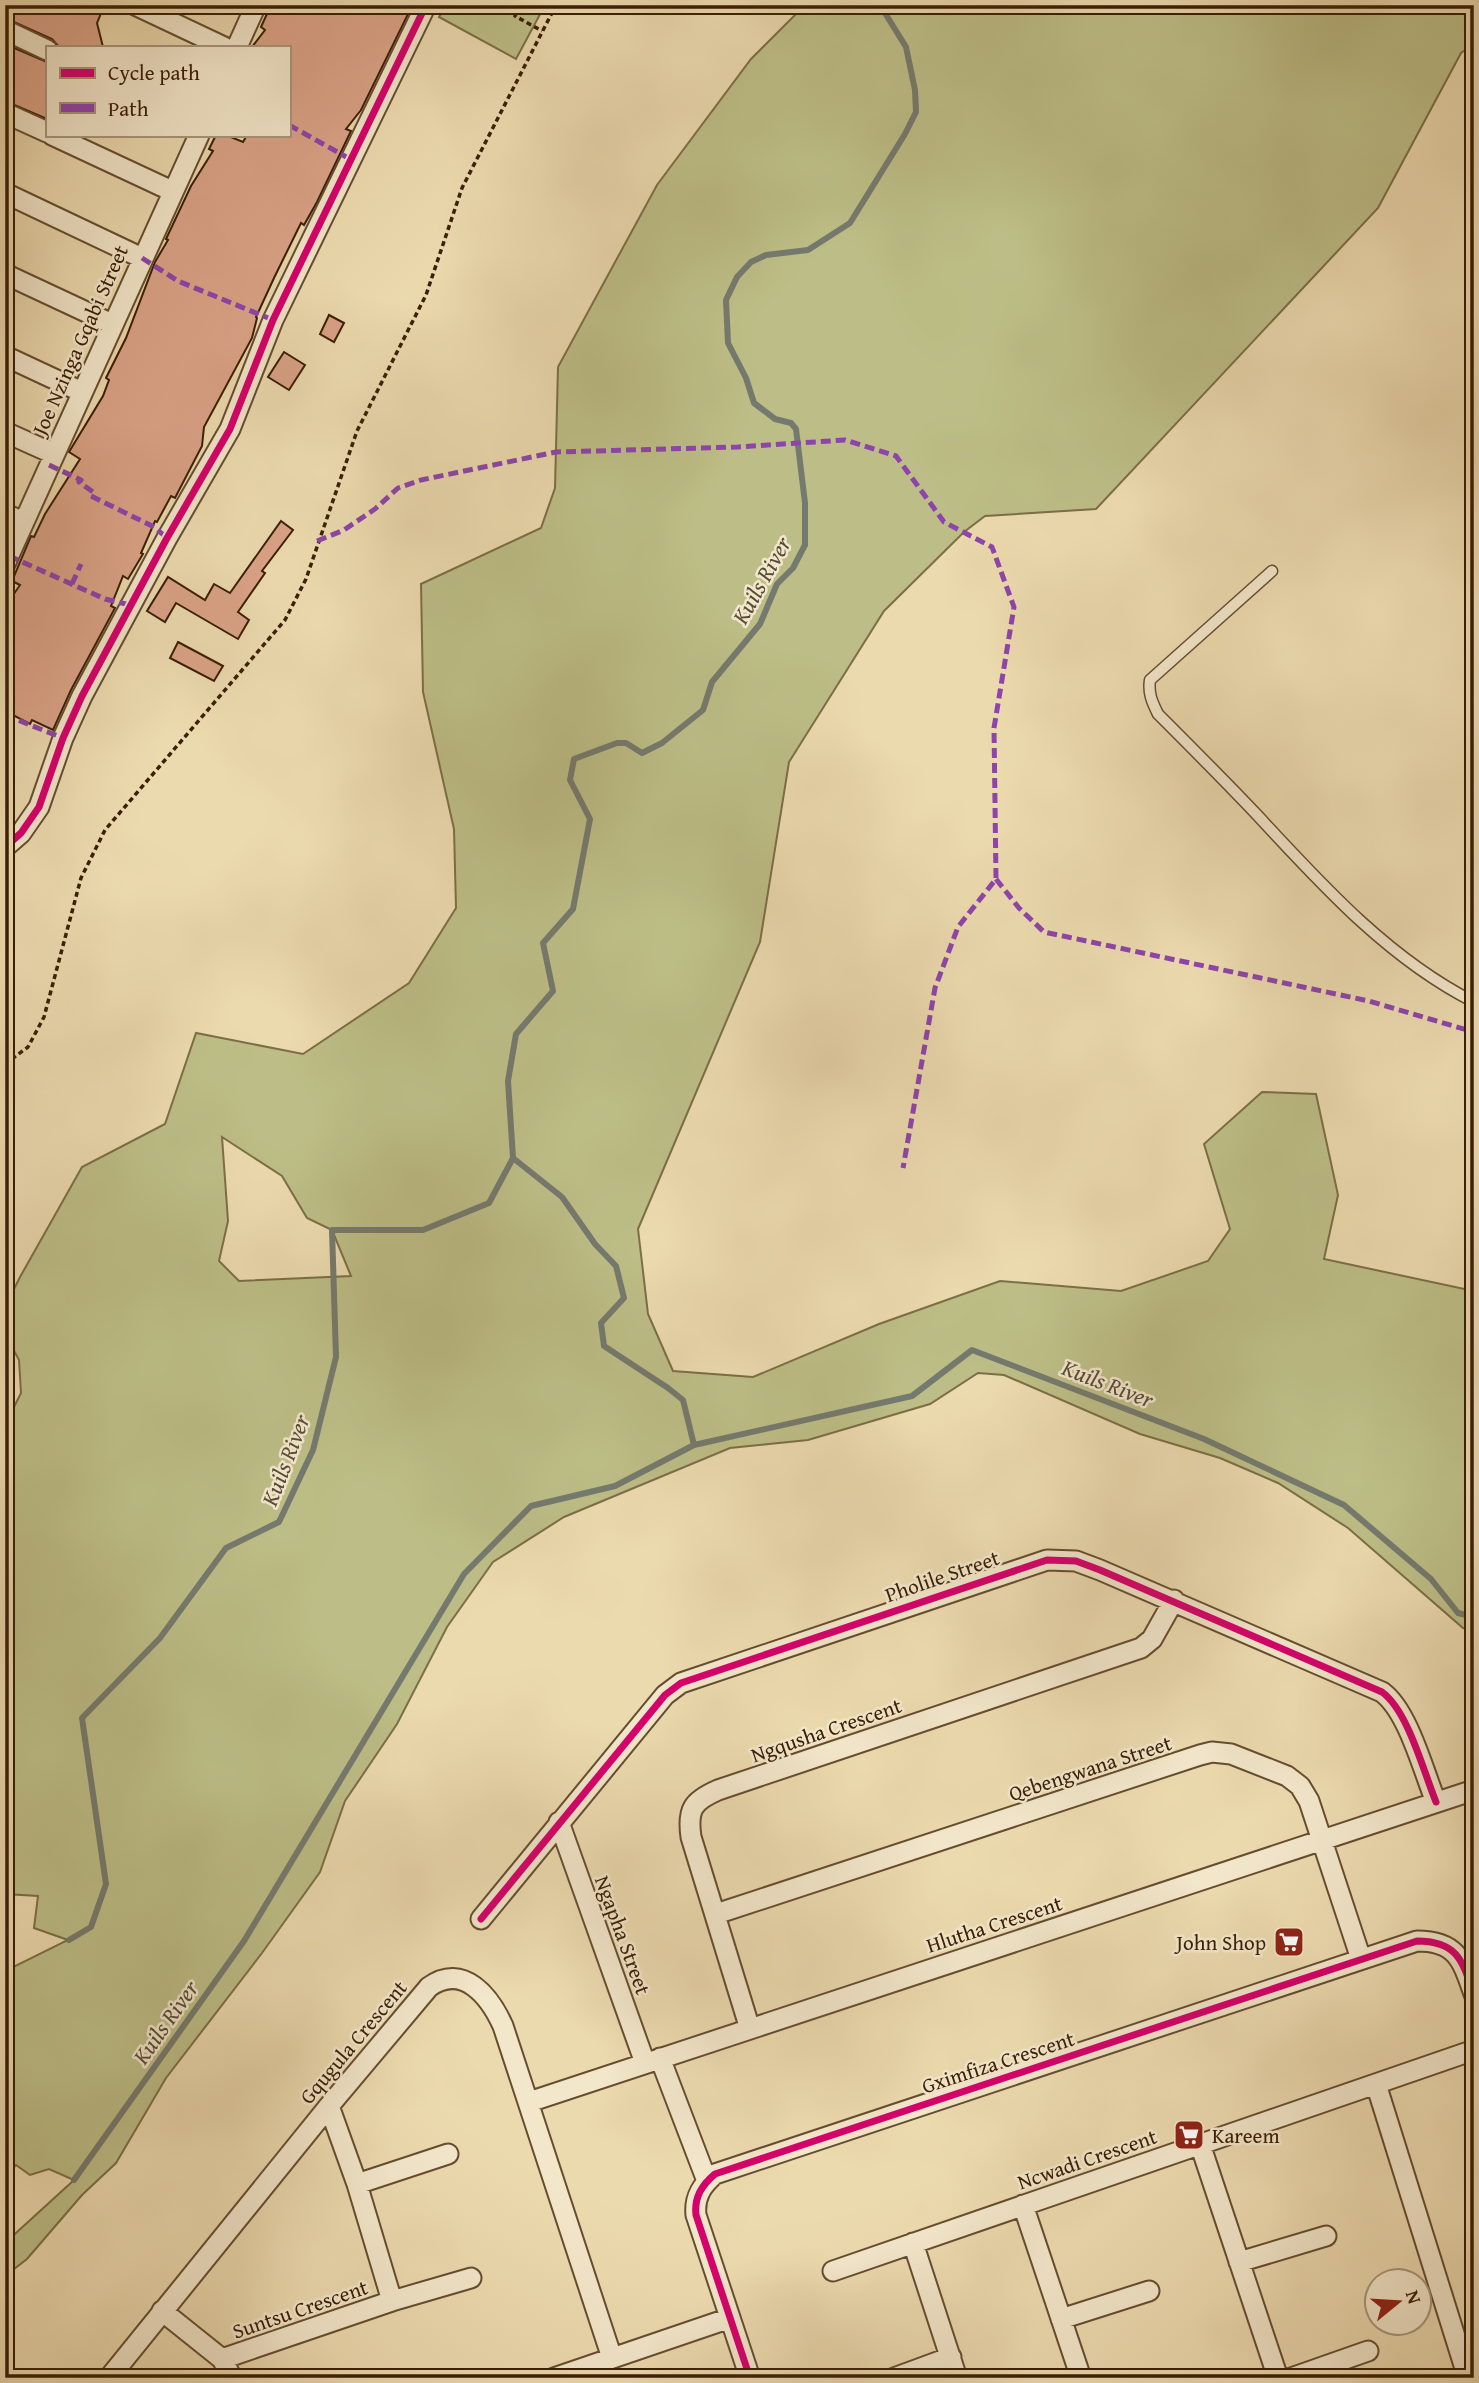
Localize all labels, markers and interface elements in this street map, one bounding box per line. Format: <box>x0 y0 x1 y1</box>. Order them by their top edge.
legend <box>46 46 290 136</box>
text: Cycle path <box>108 57 200 88</box>
text: Path <box>108 93 149 124</box>
street label: Joe Nzinga Gqabi Street <box>23 239 136 443</box>
water label: Kuils River <box>723 529 799 631</box>
water label: Kuils River <box>1057 1350 1160 1416</box>
water label: Kuils River <box>252 1408 318 1511</box>
street label: Pholile Street <box>881 1542 1004 1610</box>
street label: Ngqusha Crescent <box>746 1690 906 1770</box>
street label: Qebengwana Street <box>1005 1727 1176 1809</box>
street label: Ngapha Street <box>587 1871 659 2000</box>
street label: Hlutha Crescent <box>922 1887 1067 1961</box>
supermarket icon: John Shop <box>1272 1925 1306 1959</box>
place label: John Shop <box>1173 1927 1266 1958</box>
water label: Kuils River <box>124 1972 207 2071</box>
street label: Gqugula Crescent <box>292 1973 415 2111</box>
street label: Gximfiza Crescent <box>918 2023 1079 2101</box>
supermarket icon: Kareem <box>1172 2118 1206 2152</box>
street label: Ncwadi Crescent <box>1013 2120 1161 2197</box>
place label: Kareem <box>1212 2120 1280 2151</box>
north arrow <box>1364 2268 1434 2338</box>
street label: Suntsu Crescent <box>228 2271 372 2347</box>
text: N <box>1399 2286 1430 2307</box>

